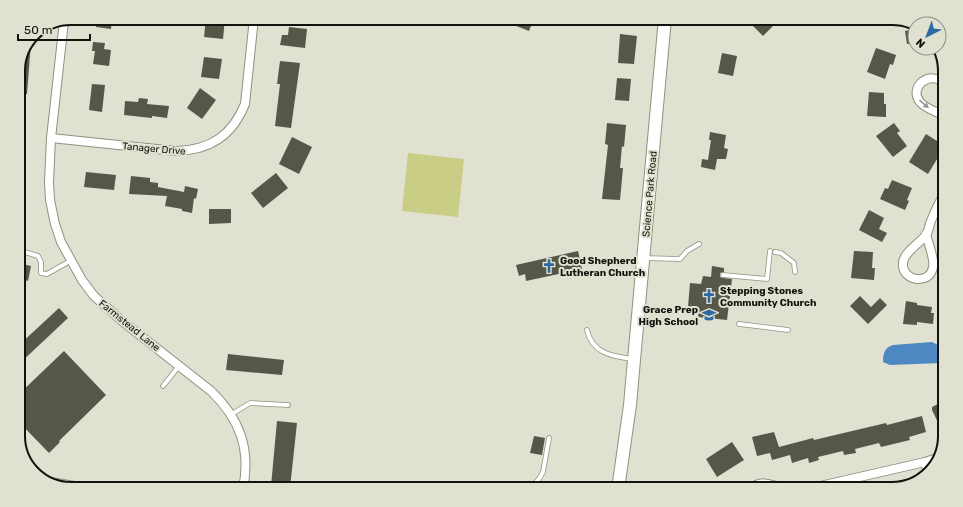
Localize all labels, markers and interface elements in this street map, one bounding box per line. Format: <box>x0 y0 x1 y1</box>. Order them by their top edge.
scale bar <box>18 16 90 42</box>
north arrow <box>907 16 947 56</box>
text: 50 m <box>24 23 52 37</box>
text: N <box>913 36 928 51</box>
one-way arrow <box>918 99 929 108</box>
street label: Tanager Drive <box>122 140 187 158</box>
street label: Science Park Road <box>640 151 660 238</box>
place label: Good Shepherd Lutheran Church <box>560 255 645 279</box>
church icon: Good Shepherd Lutheran Church <box>541 258 557 274</box>
place label: Stepping Stones Community Church <box>720 285 817 309</box>
church icon: Stepping Stones Community Church <box>701 288 717 304</box>
street label: Farmstead Lane <box>96 297 163 354</box>
place label: Grace Prep High School <box>639 304 698 328</box>
school or university icon: Grace Prep High School <box>701 307 717 323</box>

